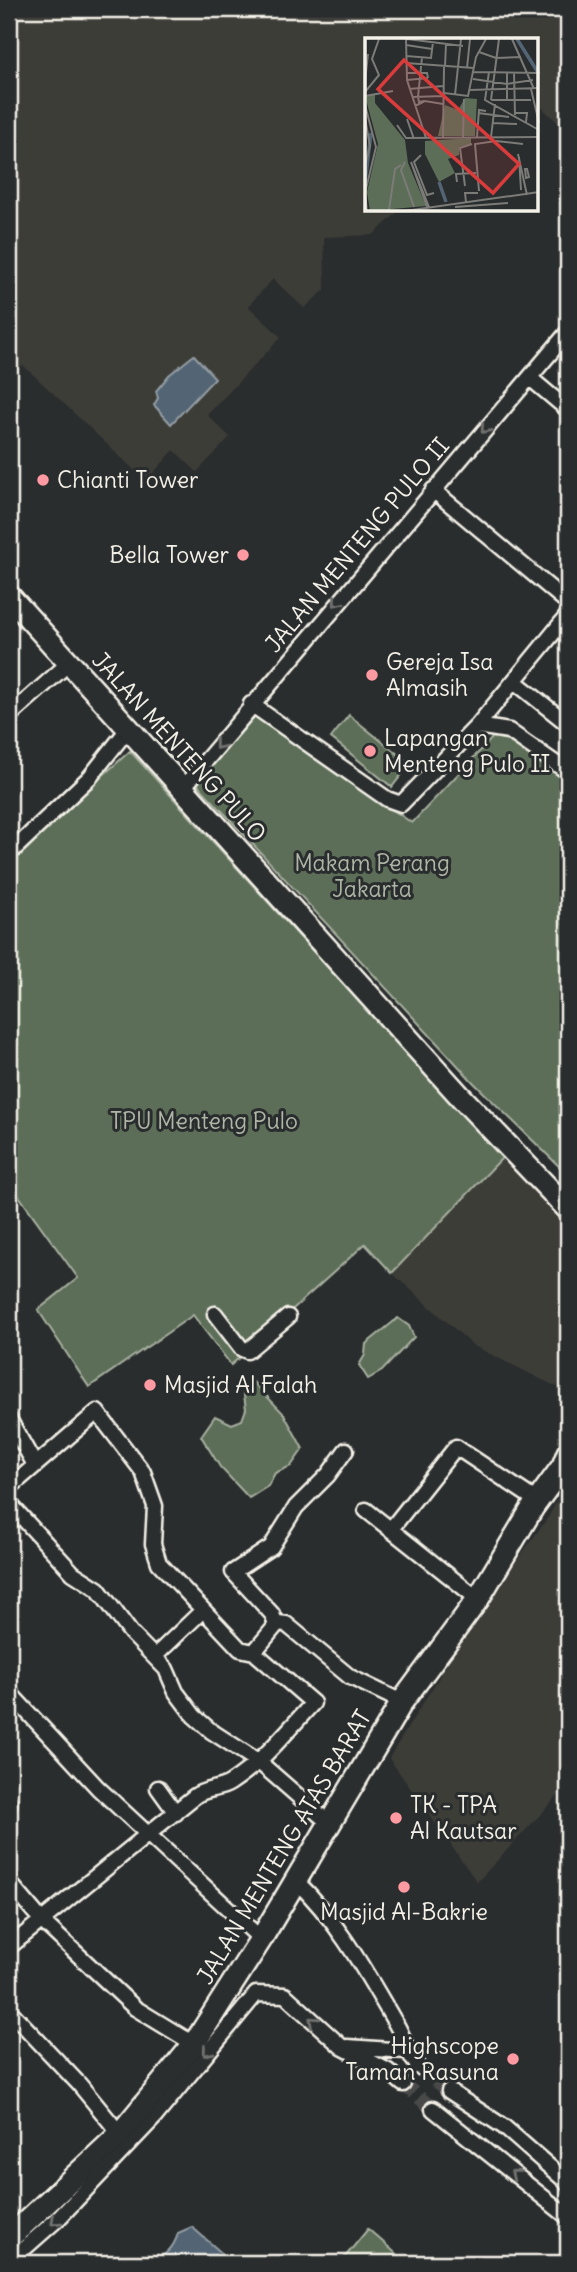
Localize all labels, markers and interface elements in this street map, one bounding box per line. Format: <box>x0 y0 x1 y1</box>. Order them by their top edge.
inset map <box>365 38 538 212</box>
one-way arrow <box>481 421 493 434</box>
street label: JALAN MENTENG PULO II <box>258 431 455 658</box>
place label: Chianti Tower <box>57 465 199 494</box>
marker: Chianti Tower <box>35 472 51 488</box>
place label: Bella Tower <box>109 540 230 569</box>
marker: Bella Tower <box>235 547 251 563</box>
one-way arrow <box>333 594 345 607</box>
street label: JALAN MENTENG PULO <box>86 646 272 848</box>
place label: Gereja Isa Almasih <box>386 647 493 702</box>
marker: Gereja Isa Almasih <box>364 667 380 683</box>
place label: Lapangan Menteng Pulo II <box>384 723 550 778</box>
one-way arrow <box>214 737 227 749</box>
marker: Lapangan Menteng Pulo II <box>362 743 378 759</box>
park label: Makam Perang Jakarta <box>294 848 450 903</box>
park label: TPU Menteng Pulo <box>110 1106 298 1135</box>
place label: Masjid Al Falah <box>164 1370 317 1399</box>
marker: Masjid Al Falah <box>142 1377 158 1393</box>
street label: JALAN MENTENG ATAS BARAT <box>190 1704 377 1989</box>
place label: TK - TPA Al Kautsar <box>410 1790 517 1845</box>
marker: TK - TPA Al Kautsar <box>388 1810 404 1826</box>
marker: Masjid Al-Bakrie <box>396 1879 412 1895</box>
place label: Masjid Al-Bakrie <box>320 1897 488 1926</box>
one-way arrow <box>309 2017 322 2029</box>
place label: Highscope Taman Rasuna <box>345 2031 499 2086</box>
one-way arrow <box>202 2044 215 2056</box>
marker: Highscope Taman Rasuna <box>505 2051 521 2067</box>
one-way arrow <box>510 2170 522 2183</box>
one-way arrow <box>51 2213 64 2226</box>

